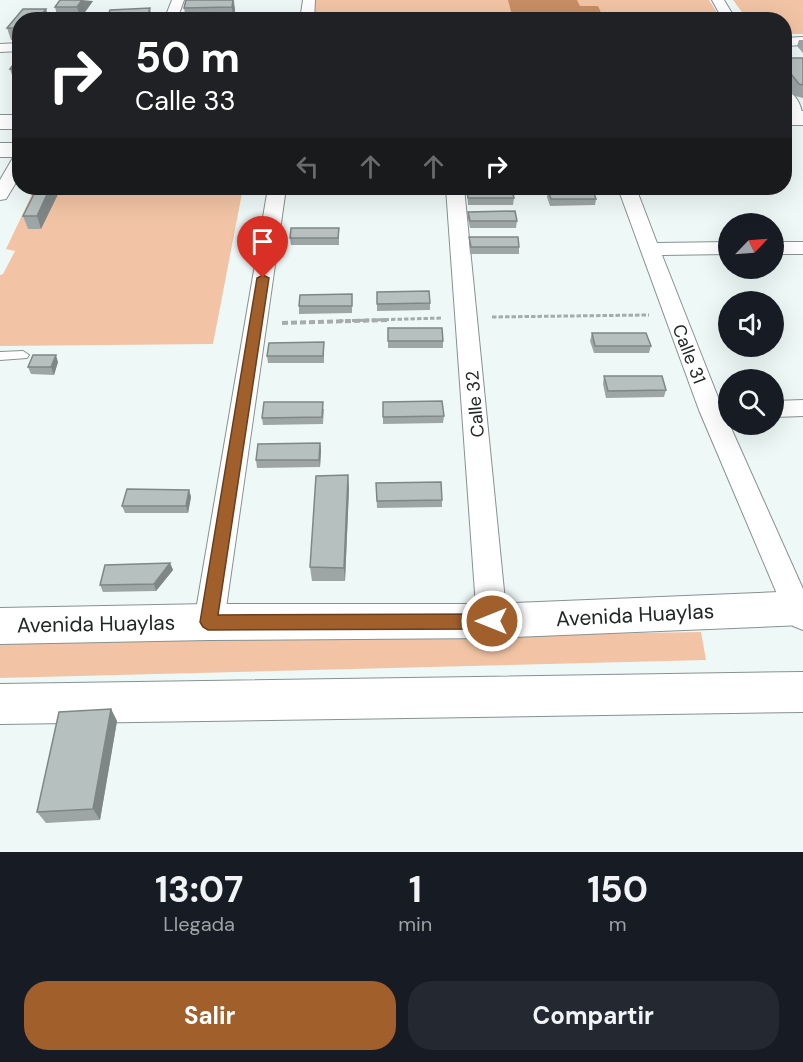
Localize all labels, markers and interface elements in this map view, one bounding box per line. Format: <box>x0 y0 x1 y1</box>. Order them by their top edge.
text: 50 m <box>135 30 240 85</box>
icon: right <box>36 36 114 114</box>
text: Calle 33 <box>135 83 236 118</box>
icon: left <box>291 150 324 183</box>
icon: ahead <box>354 150 387 183</box>
icon: ahead <box>417 150 450 183</box>
icon: right <box>480 150 513 183</box>
north arrow <box>718 213 784 279</box>
map controls <box>718 213 784 435</box>
pin <box>237 216 288 278</box>
icon: arrive <box>246 225 279 258</box>
button: sound <box>718 291 784 357</box>
street label: Calle 31 <box>667 321 711 387</box>
button: search <box>718 369 784 435</box>
street label: Calle 32 <box>460 370 490 438</box>
position arrow <box>460 589 524 653</box>
street label: Avenida Huaylas <box>555 597 715 633</box>
street label: Avenida Huaylas <box>17 609 175 639</box>
text: 13:07 <box>155 866 243 913</box>
text: 1 <box>409 866 422 913</box>
text: 150 <box>587 866 648 913</box>
text: Llegada <box>163 911 235 937</box>
text: min <box>398 911 432 937</box>
text: m <box>609 911 627 937</box>
button: Salir <box>24 981 396 1050</box>
button: Compartir <box>408 981 779 1050</box>

